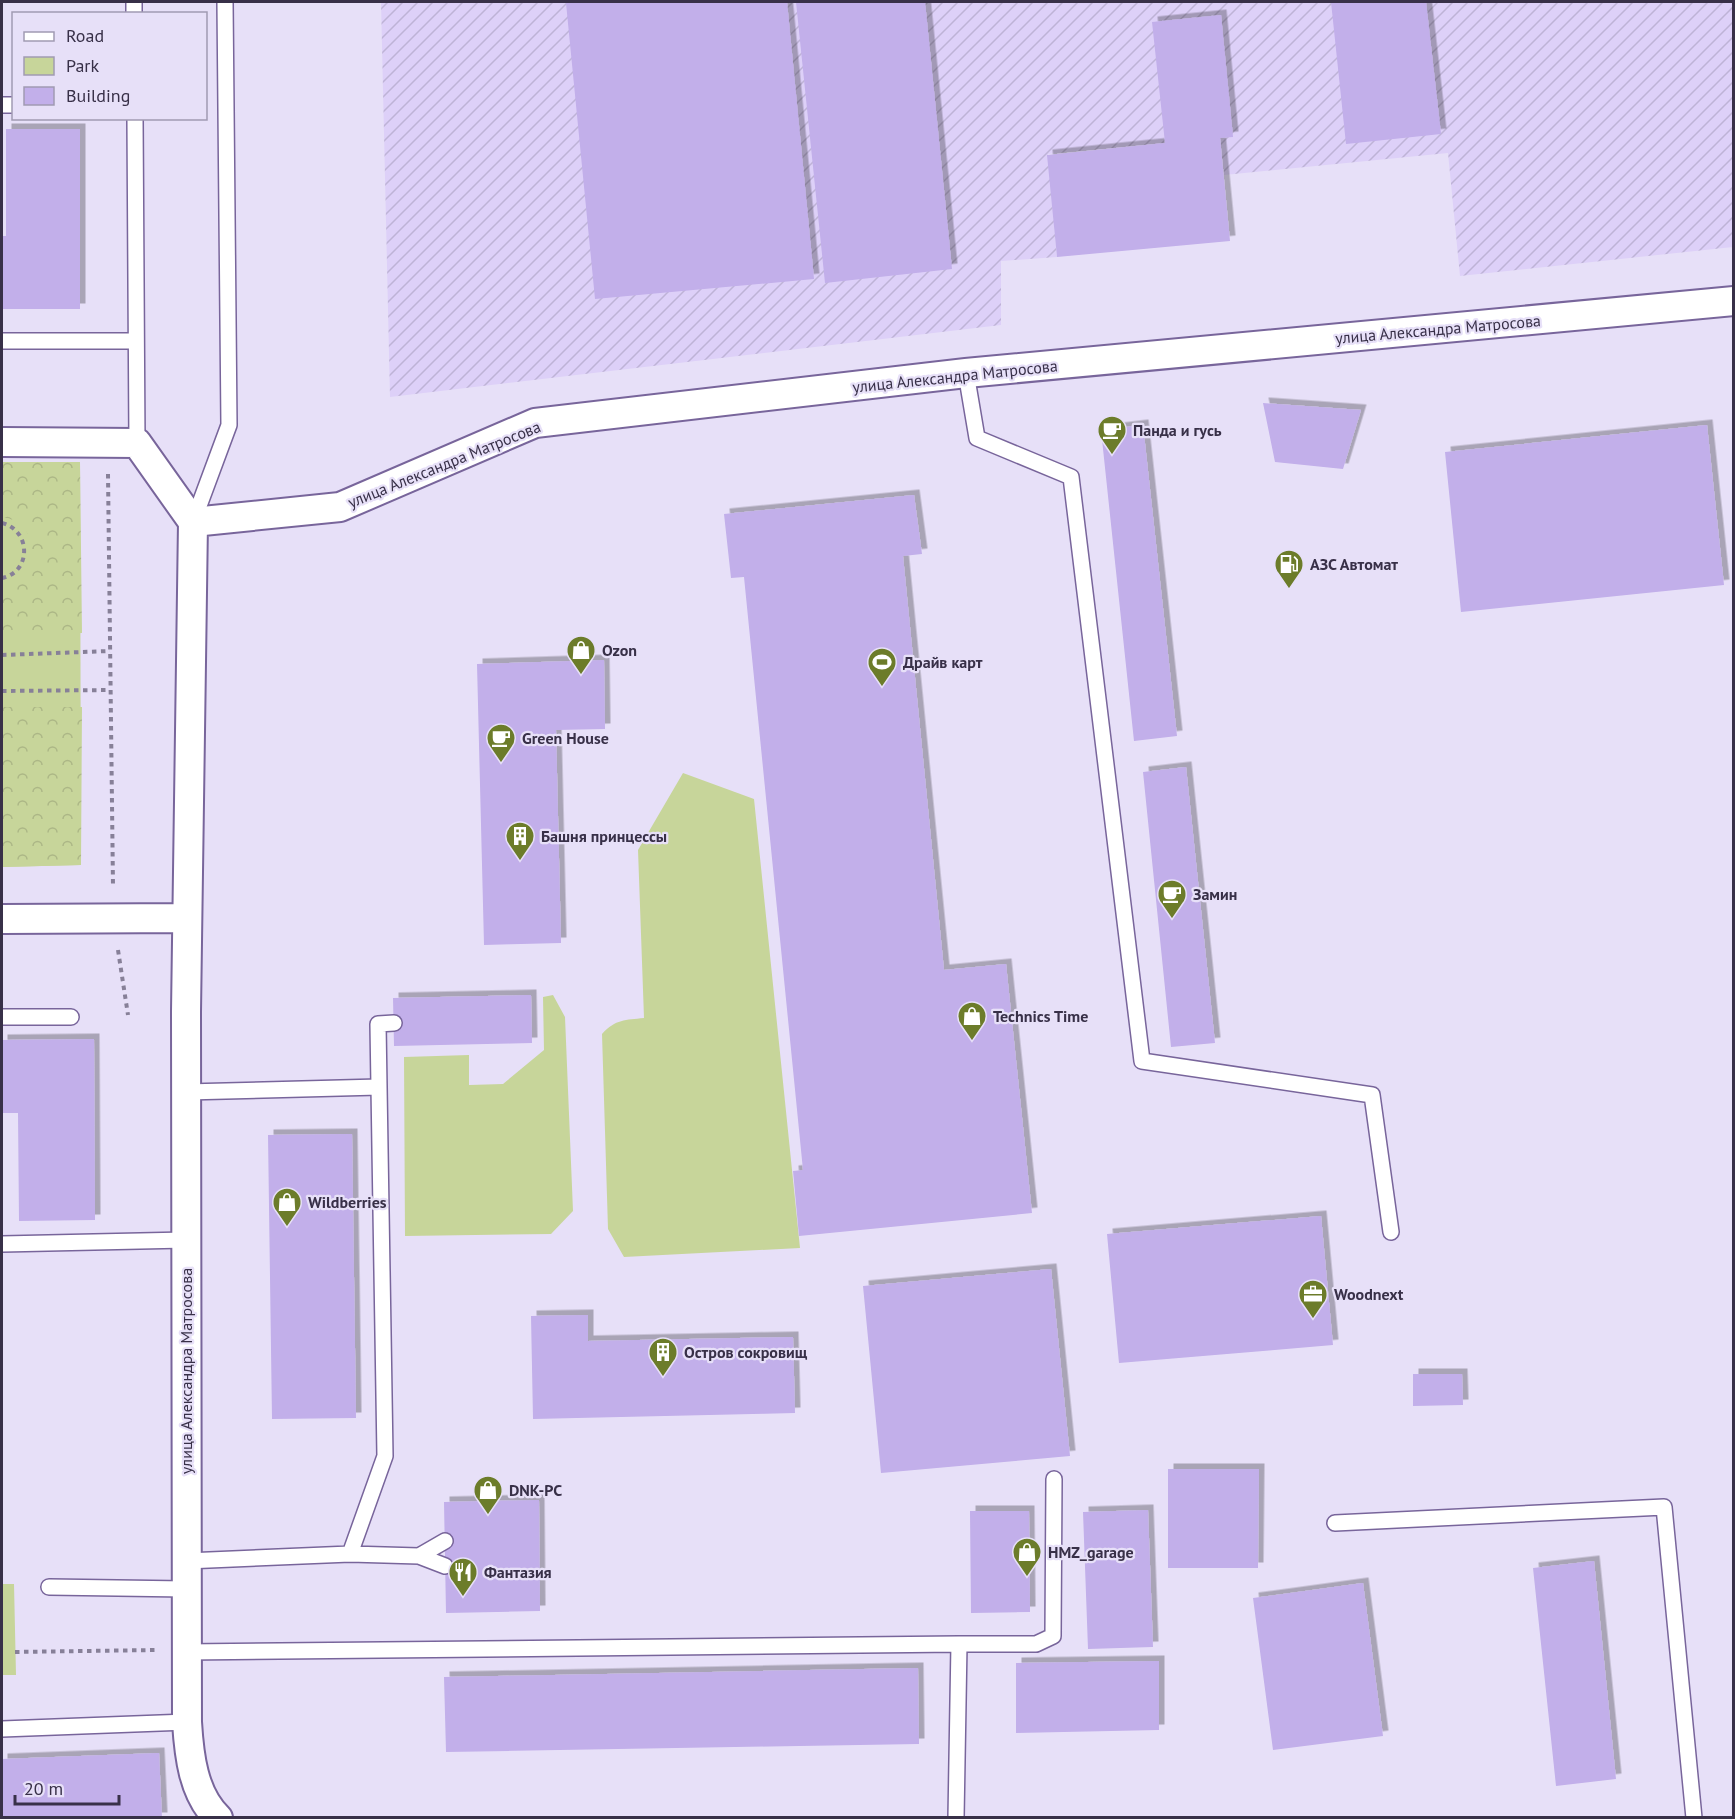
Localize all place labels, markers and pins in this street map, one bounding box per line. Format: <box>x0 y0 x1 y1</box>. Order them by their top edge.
cafe icon: Панда и гусь <box>1096 414 1128 456</box>
place label: Панда и гусь <box>1133 420 1222 440</box>
fuel station icon: АЗС Автомат <box>1273 548 1305 590</box>
place label: АЗС Автомат <box>1310 554 1398 574</box>
shop icon: Ozon <box>565 634 597 676</box>
place label: Ozon <box>602 640 637 660</box>
sports icon: Драйв карт <box>866 646 898 688</box>
place label: Драйв карт <box>903 652 983 672</box>
cafe icon: Green House <box>485 722 517 764</box>
place label: Green House <box>522 728 609 748</box>
building icon: Башня принцессы <box>504 820 536 862</box>
place label: Башня принцессы <box>541 826 667 846</box>
cafe icon: Замин <box>1156 878 1188 920</box>
place label: Замин <box>1193 884 1237 904</box>
shop icon: Technics Time <box>956 1000 988 1042</box>
place label: Technics Time <box>993 1006 1088 1026</box>
shop icon: Wildberries <box>271 1186 303 1228</box>
place label: Wildberries <box>308 1192 387 1212</box>
office icon: Woodnext <box>1297 1278 1329 1320</box>
place label: Woodnext <box>1334 1284 1404 1304</box>
building icon: Остров сокровищ <box>647 1336 679 1378</box>
place label: Остров сокровищ <box>684 1342 808 1362</box>
shop icon: DNK-PC <box>472 1474 504 1516</box>
place label: DNK-PC <box>509 1480 562 1500</box>
shop icon: HMZ_garage <box>1011 1536 1043 1578</box>
place label: HMZ_garage <box>1048 1542 1134 1562</box>
restaurant icon: Фантазия <box>447 1556 479 1598</box>
place label: Фантазия <box>484 1562 552 1582</box>

